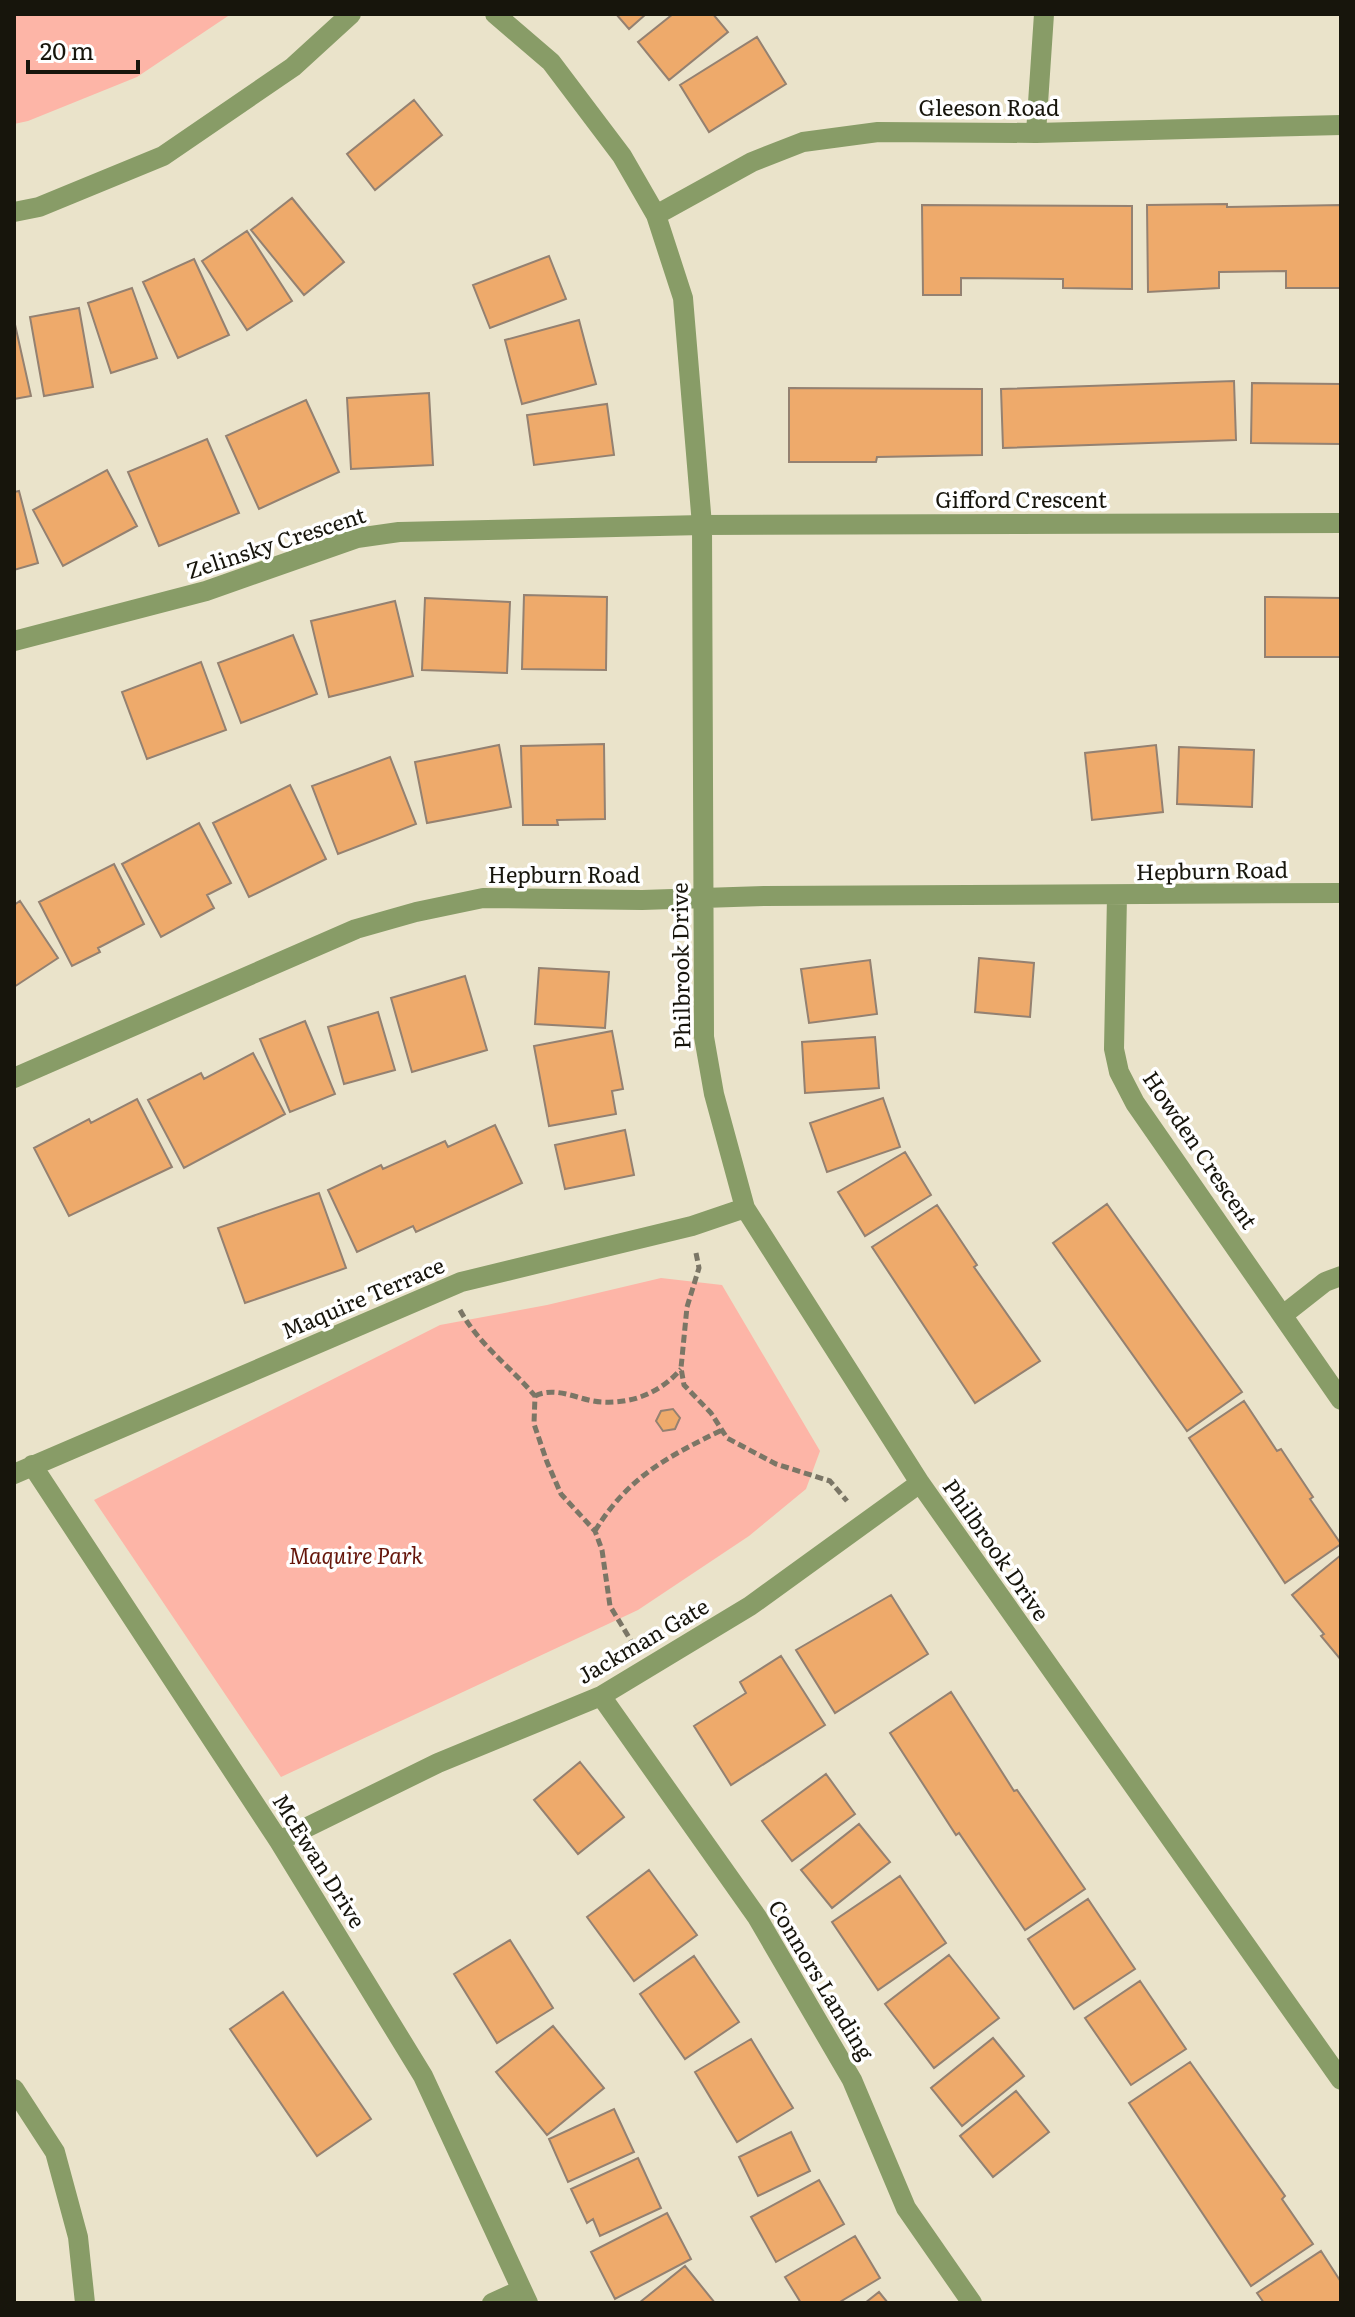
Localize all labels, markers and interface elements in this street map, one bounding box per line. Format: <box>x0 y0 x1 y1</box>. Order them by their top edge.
scale bar <box>28 24 138 74</box>
text: 20 m <box>40 32 94 67</box>
street label: Gleeson Road <box>918 90 1060 123</box>
street label: Gifford Crescent <box>935 482 1107 515</box>
street label: Zelinsky Crescent <box>182 497 369 586</box>
street label: Hepburn Road <box>1136 852 1288 887</box>
street label: Hepburn Road <box>488 857 640 890</box>
street label: Philbrook Drive <box>662 882 697 1050</box>
street label: Howden Crescent <box>1136 1064 1267 1235</box>
street label: Maquire Terrace <box>276 1247 449 1346</box>
street label: Philbrook Drive <box>936 1471 1059 1627</box>
park label: Maquire Park <box>289 1538 423 1571</box>
street label: Jackman Gate <box>570 1589 714 1691</box>
street label: McEwan Drive <box>266 1786 375 1934</box>
street label: Connors Landing <box>761 1893 884 2066</box>

